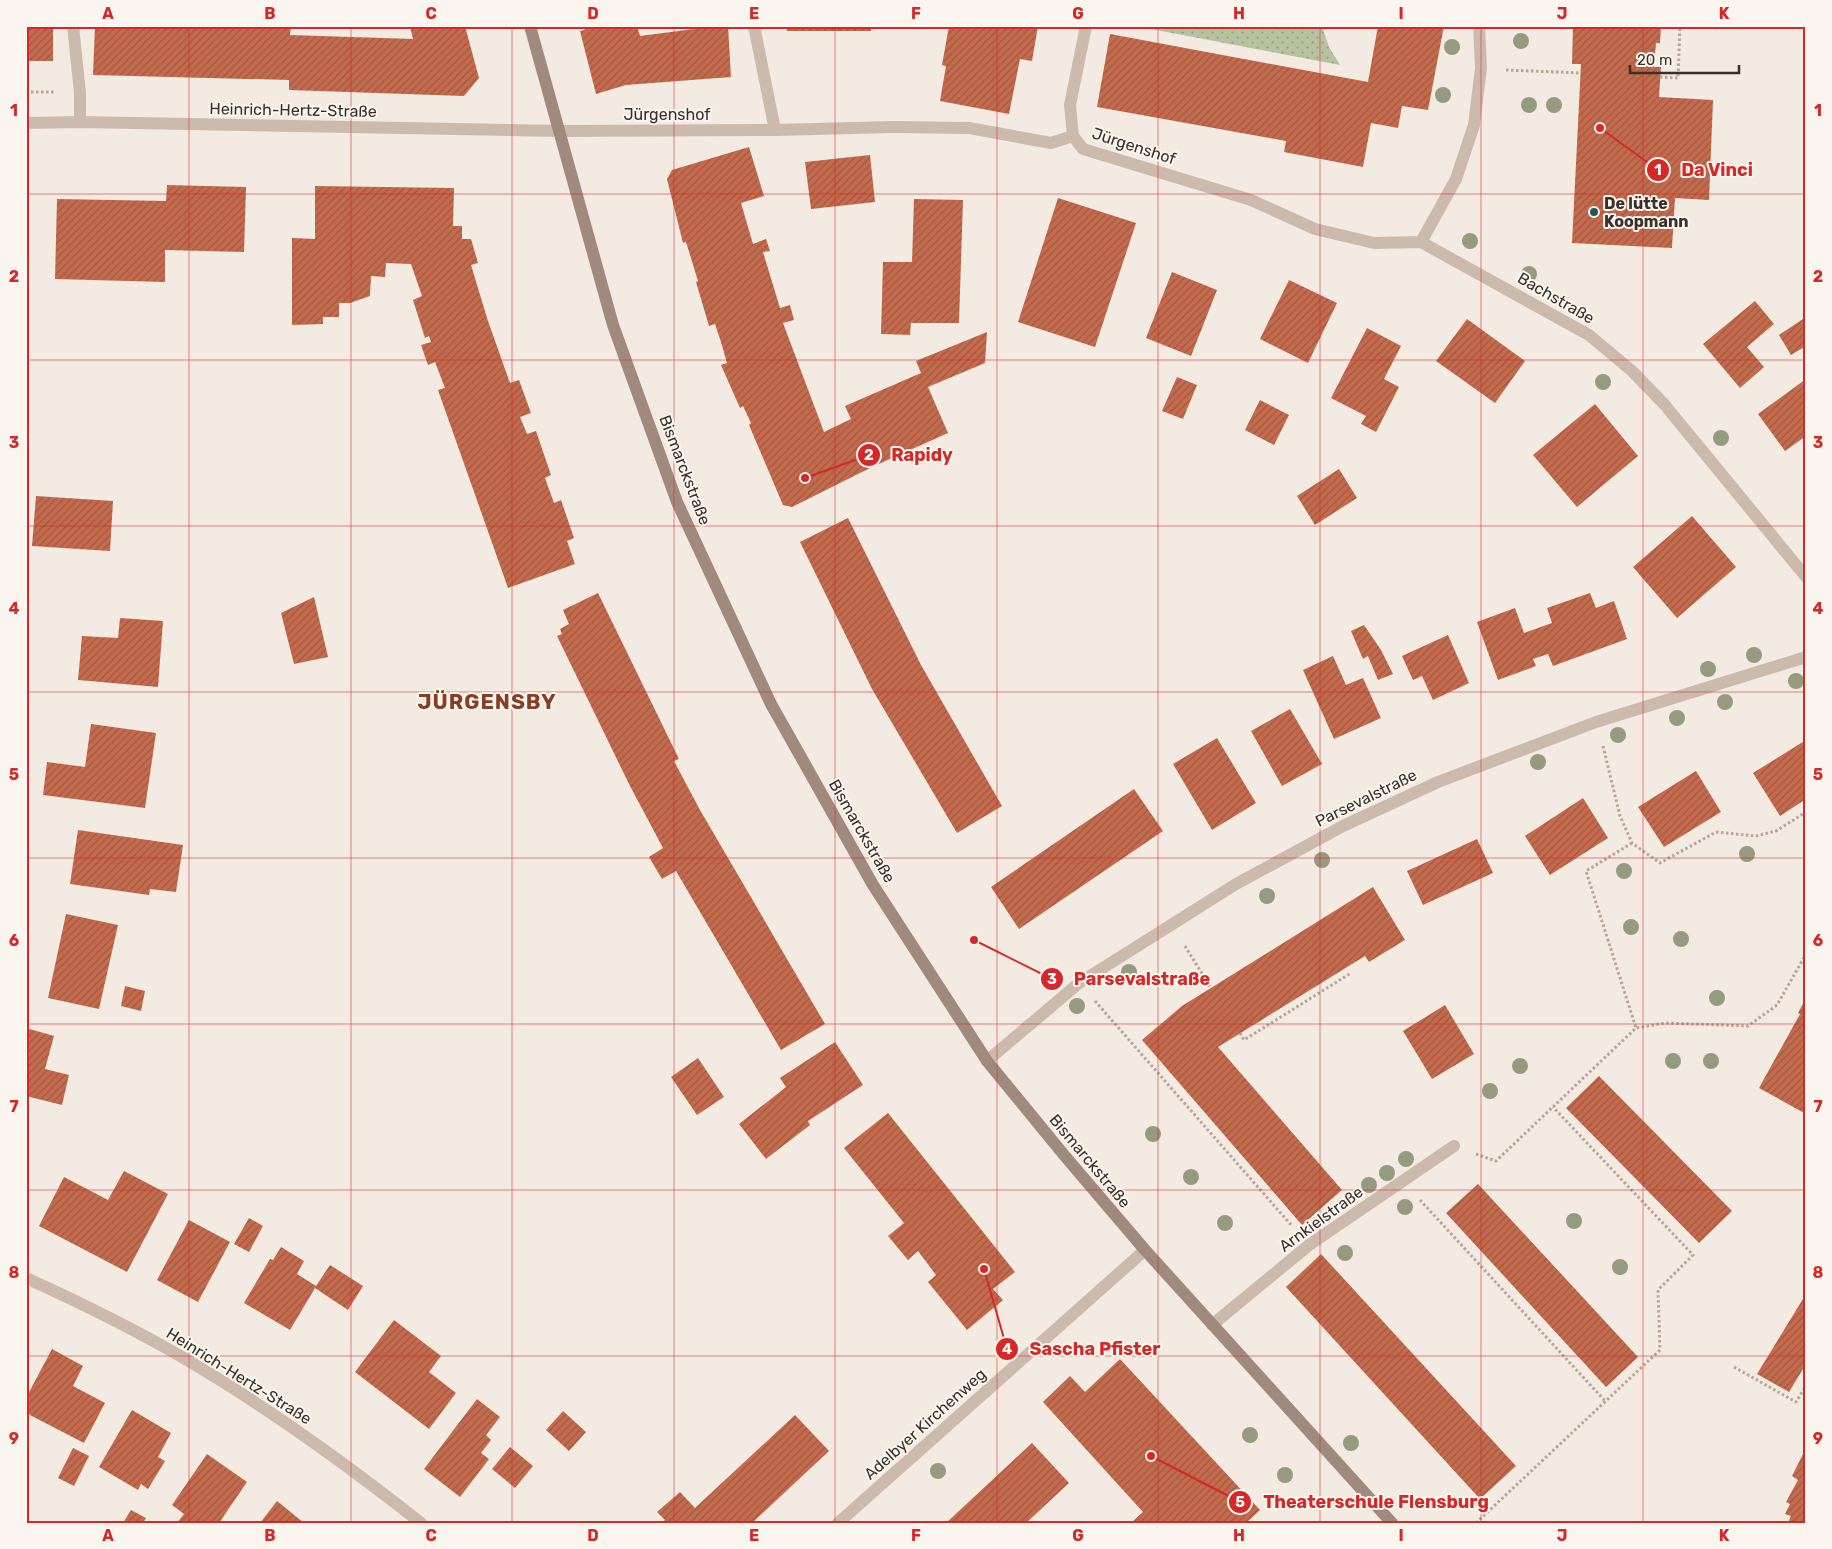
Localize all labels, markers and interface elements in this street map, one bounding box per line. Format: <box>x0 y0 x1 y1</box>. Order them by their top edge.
text: A <box>102 4 114 23</box>
text: B <box>264 4 276 23</box>
text: C <box>425 4 437 23</box>
text: D <box>587 4 599 23</box>
text: E <box>749 4 759 23</box>
text: F <box>911 4 921 23</box>
text: G <box>1072 4 1084 23</box>
text: H <box>1233 4 1245 23</box>
text: I <box>1398 4 1404 23</box>
text: J <box>1557 4 1567 23</box>
text: K <box>1719 4 1730 23</box>
scale bar <box>1630 42 1738 74</box>
text: 20 m <box>1637 51 1672 69</box>
street label: Heinrich-Hertz-Straße <box>209 99 377 121</box>
text: 1 <box>10 101 18 120</box>
text: 1 <box>1814 101 1822 120</box>
street label: Jürgenshof <box>624 105 711 124</box>
street label: Jürgenshof <box>1090 124 1179 169</box>
callout: Da Vinci <box>1646 153 1763 186</box>
text: Da Vinci <box>1681 159 1753 181</box>
text: 1 <box>1654 161 1662 179</box>
place label: De lütte Koopmann <box>1604 194 1688 231</box>
marker: De lütte Koopmann <box>1588 206 1600 218</box>
text: 2 <box>9 267 19 286</box>
text: 2 <box>1813 267 1823 286</box>
street label: Bachstraße <box>1514 268 1598 328</box>
street label: Bismarckstraße <box>655 412 715 528</box>
text: 3 <box>9 433 19 452</box>
text: 3 <box>1813 433 1823 452</box>
callout: Rapidy <box>856 438 963 471</box>
text: Rapidy <box>891 444 953 466</box>
text: 2 <box>864 446 874 464</box>
text: 4 <box>9 599 20 618</box>
text: 4 <box>1813 599 1824 618</box>
district label: JÜRGENSBY <box>418 689 556 714</box>
text: 5 <box>9 765 19 784</box>
street label: Parsevalstraße <box>1312 765 1420 831</box>
text: 5 <box>1813 765 1823 784</box>
street label: Bismarckstraße <box>825 776 899 886</box>
text: 6 <box>9 931 19 950</box>
text: 6 <box>1813 931 1823 950</box>
callout: Parsevalstraße <box>1039 962 1220 995</box>
text: Parsevalstraße <box>1074 968 1210 990</box>
text: 3 <box>1047 970 1057 988</box>
text: 7 <box>9 1097 19 1116</box>
text: 7 <box>1813 1097 1823 1116</box>
street label: Bismarckstraße <box>1045 1110 1135 1212</box>
street label: Arnkielstraße <box>1275 1182 1367 1256</box>
text: 8 <box>9 1263 20 1282</box>
text: 8 <box>1813 1263 1824 1282</box>
street label: Heinrich-Hertz-Straße <box>163 1324 315 1428</box>
callout: Sascha Pfister <box>995 1332 1171 1365</box>
text: Sascha Pfister <box>1030 1338 1160 1360</box>
text: 4 <box>1002 1340 1012 1358</box>
street label: Adelbyer Kirchenweg <box>860 1364 990 1484</box>
text: 9 <box>9 1429 19 1448</box>
text: 9 <box>1813 1429 1823 1448</box>
callout: Theaterschule Flensburg <box>1228 1485 1498 1518</box>
text: Theaterschule Flensburg <box>1263 1491 1489 1513</box>
text: 5 <box>1235 1493 1245 1511</box>
text: A <box>102 1526 114 1545</box>
text: B <box>264 1526 276 1545</box>
text: C <box>425 1526 437 1545</box>
text: D <box>587 1526 599 1545</box>
text: E <box>749 1526 759 1545</box>
text: F <box>911 1526 921 1545</box>
text: G <box>1072 1526 1084 1545</box>
text: H <box>1233 1526 1245 1545</box>
text: I <box>1398 1526 1404 1545</box>
text: J <box>1557 1526 1567 1545</box>
text: K <box>1719 1526 1730 1545</box>

